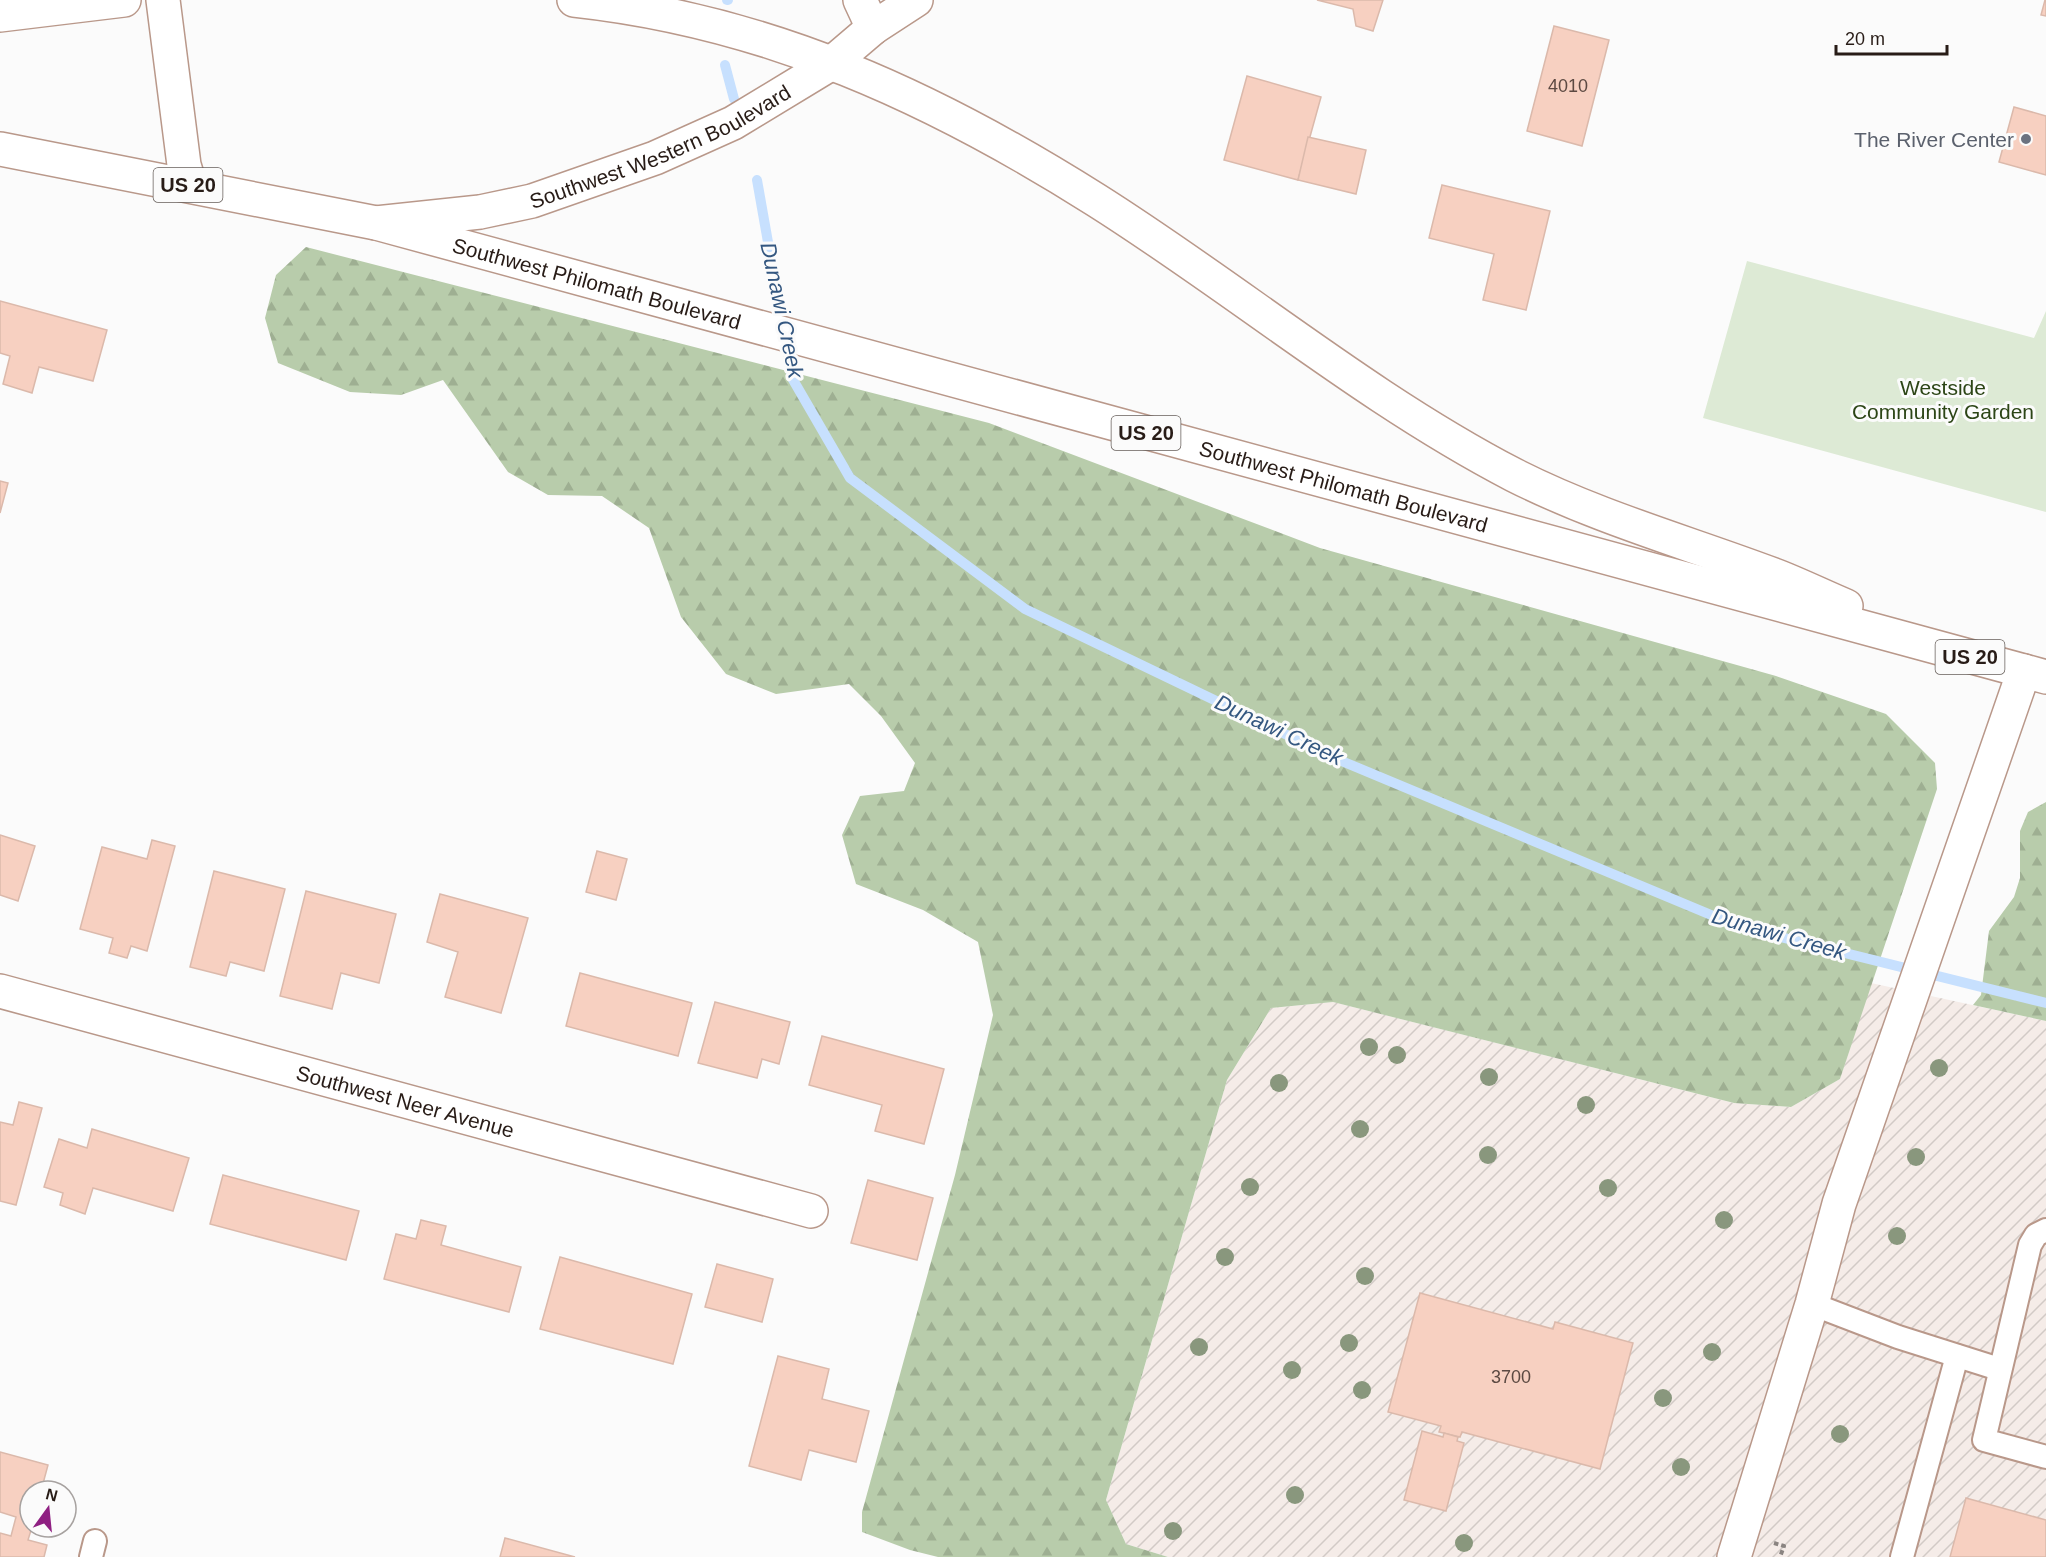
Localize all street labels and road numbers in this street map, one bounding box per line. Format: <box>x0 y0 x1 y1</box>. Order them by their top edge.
street label: Southwest Western Boulevard <box>526 80 794 212</box>
road number: US 20 <box>154 168 222 202</box>
street label: Southwest Philomath Boulevard <box>450 233 744 333</box>
road number: US 20 <box>1112 416 1180 450</box>
street label: Southwest Philomath Boulevard <box>1197 436 1490 536</box>
road number: US 20 <box>1936 640 2004 674</box>
street label: Southwest Neer Avenue <box>294 1060 517 1142</box>

